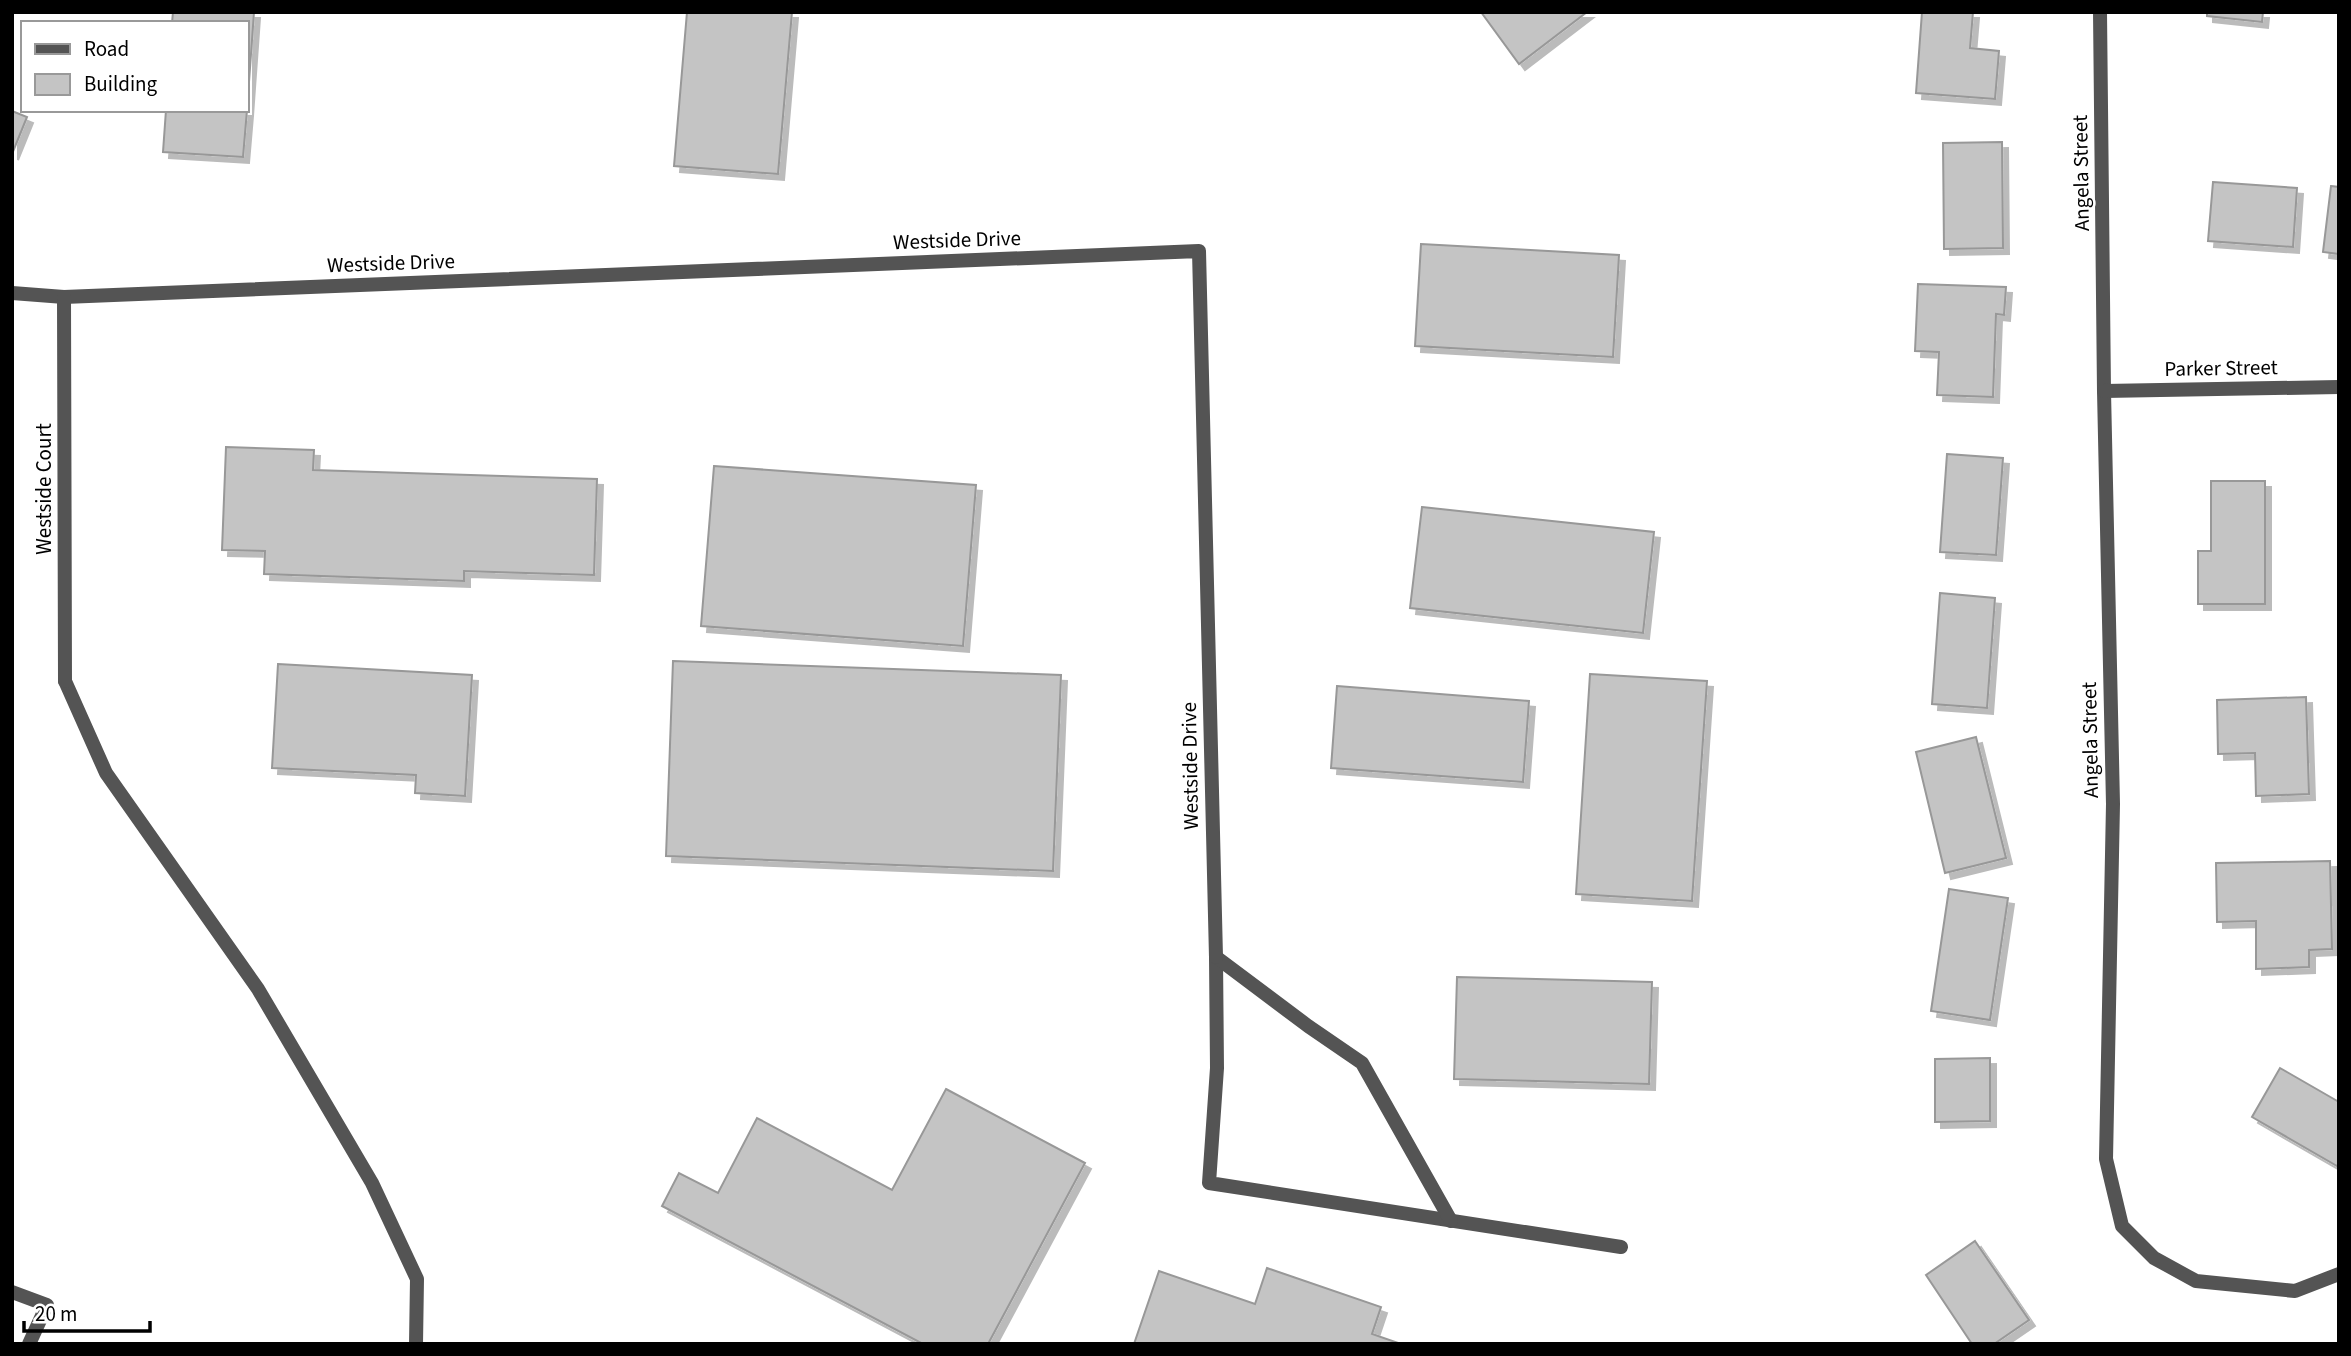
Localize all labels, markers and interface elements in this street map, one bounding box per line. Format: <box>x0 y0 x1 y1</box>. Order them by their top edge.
legend <box>21 21 248 112</box>
text: Road <box>84 34 129 64</box>
text: Building <box>84 69 158 99</box>
street label: Angela Street <box>2065 115 2097 231</box>
street label: Westside Drive <box>893 223 1021 257</box>
street label: Westside Drive <box>327 246 455 280</box>
street label: Parker Street <box>2164 352 2278 384</box>
street label: Westside Court <box>29 423 59 555</box>
street label: Angela Street <box>2074 682 2106 798</box>
street label: Westside Drive <box>1174 702 1206 830</box>
scale bar <box>24 1290 150 1334</box>
text: 20 m <box>35 1299 77 1329</box>

